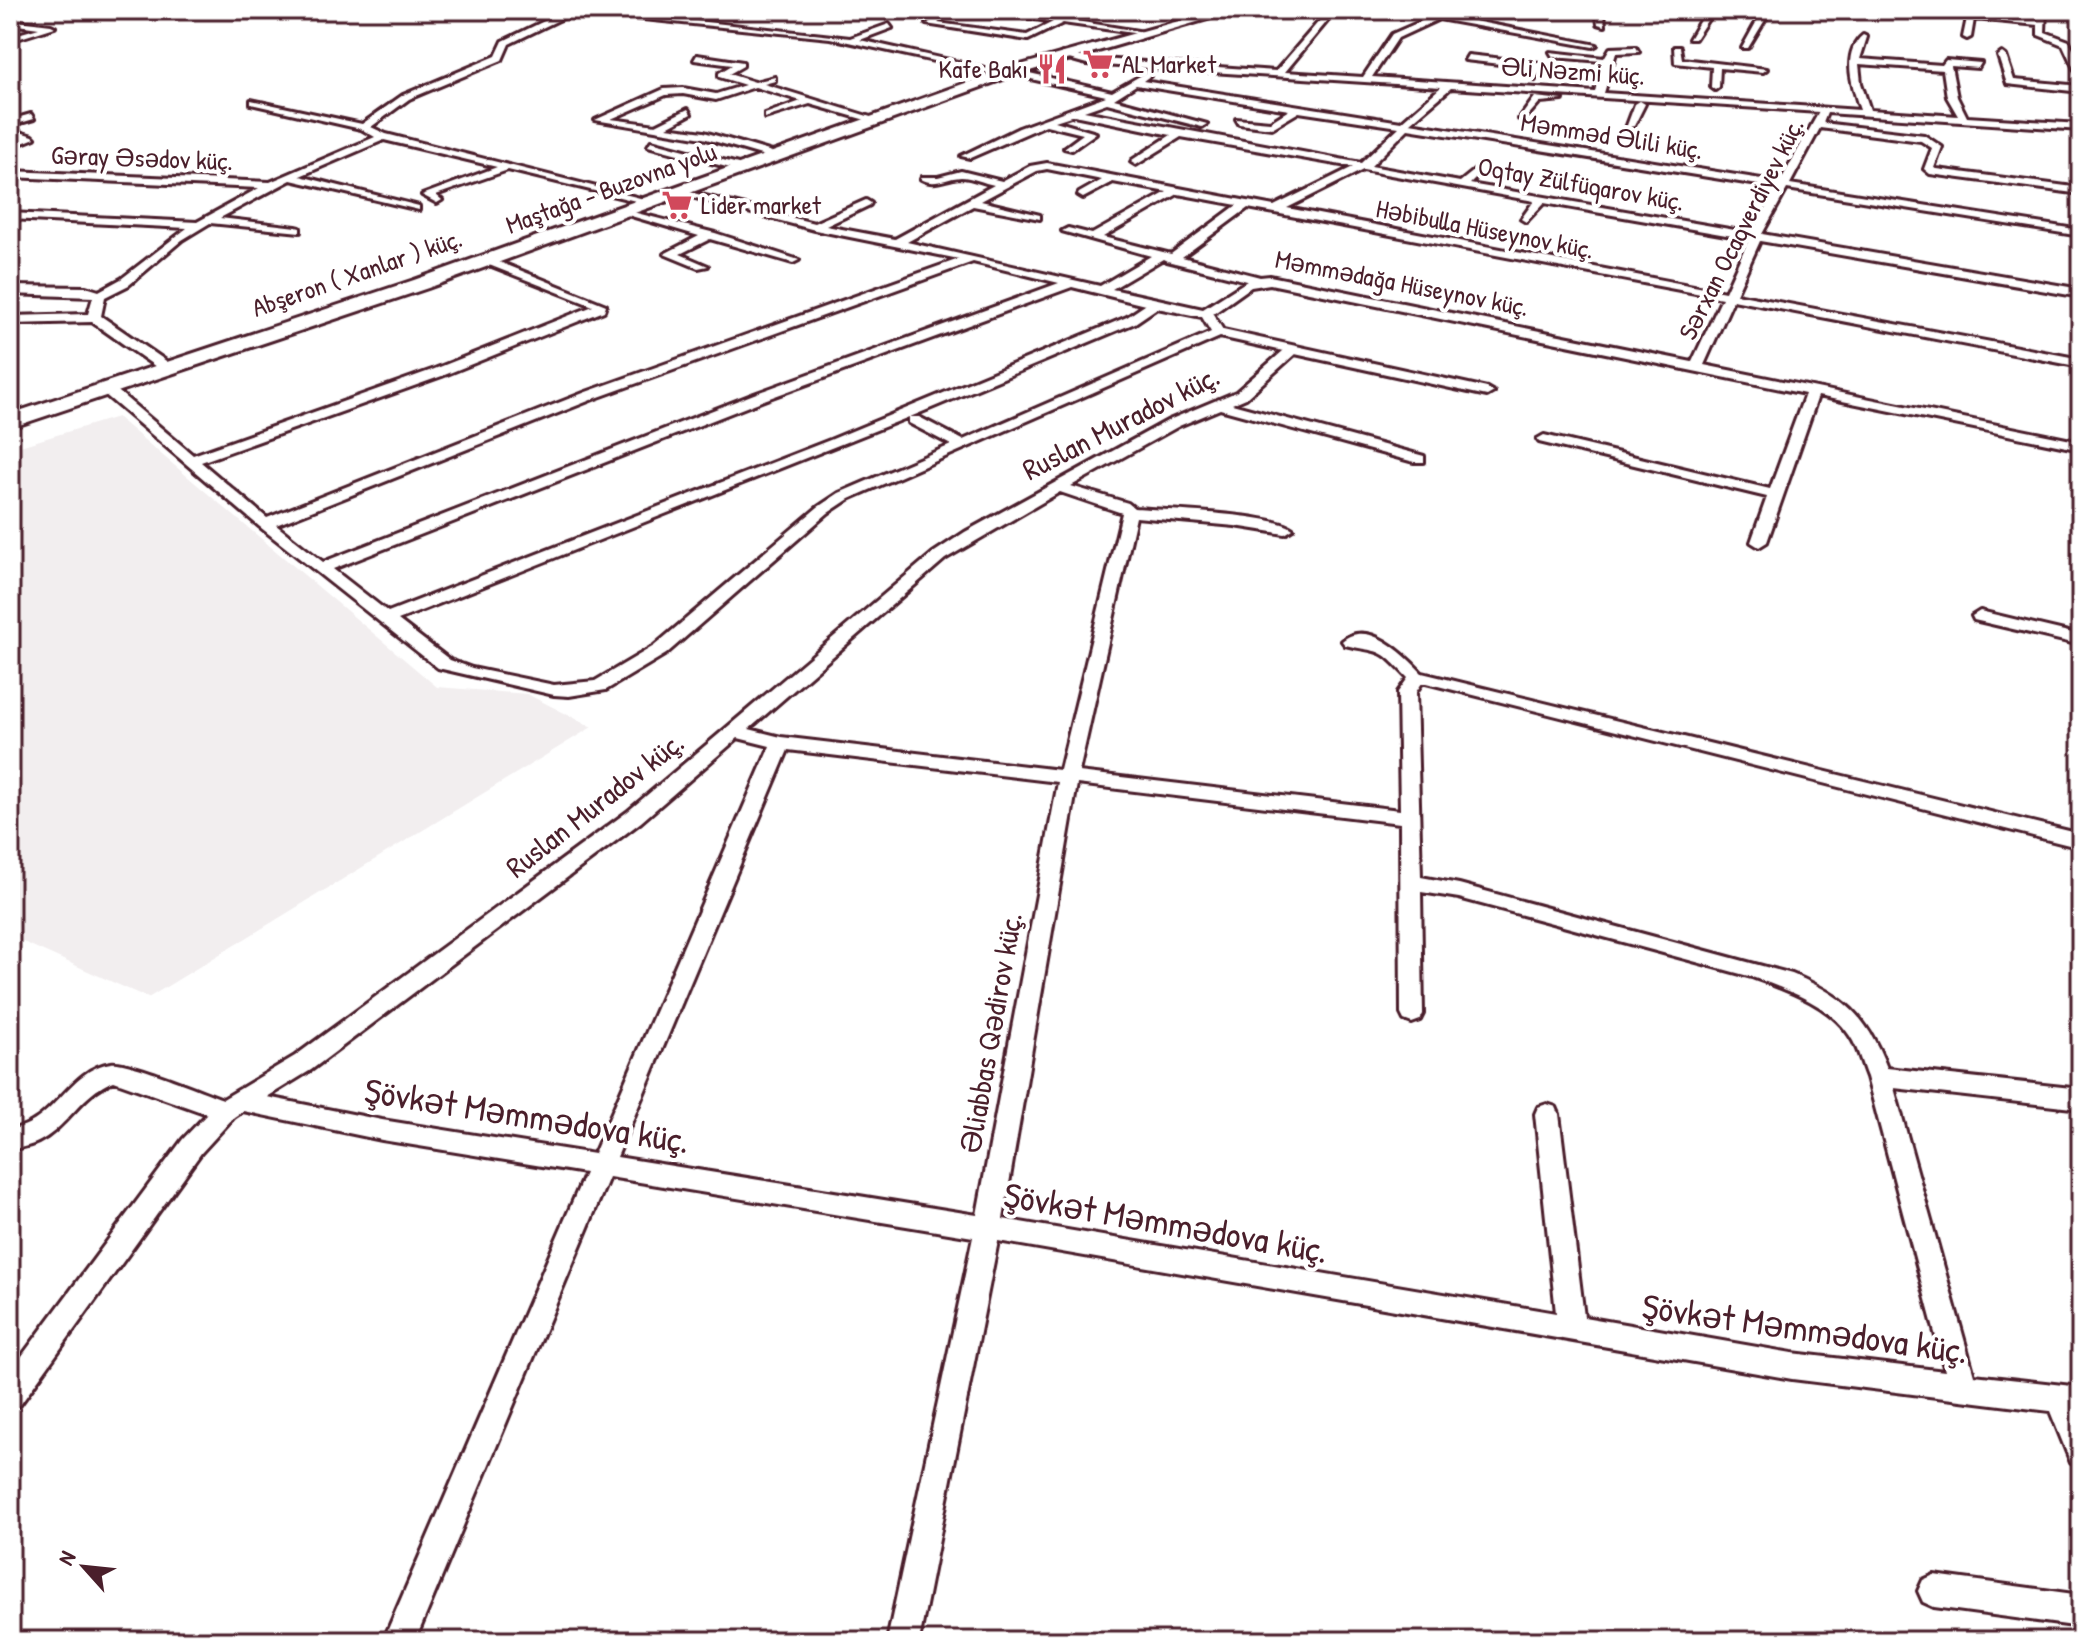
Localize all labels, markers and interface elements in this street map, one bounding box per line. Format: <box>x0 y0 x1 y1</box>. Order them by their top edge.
place label: AL Market <box>1122 46 1217 81</box>
supermarket icon: AL Market <box>1081 47 1115 81</box>
street label: Əli Nəzmi küç. <box>1500 48 1646 93</box>
place label: Kafe Bakı <box>939 51 1028 86</box>
restaurant icon: Kafe Bakı <box>1035 52 1069 86</box>
street label: Məmməd Əlili küç. <box>1519 104 1706 167</box>
street label: Sərxan Ocaqverdiyev küç. <box>1670 112 1812 345</box>
street label: Maştağa - Buzovna yolu <box>501 133 721 242</box>
street label: Gəray Əsədov küç. <box>50 137 234 178</box>
street label: Oqtay Zülfüqarov küç. <box>1475 148 1687 219</box>
place label: Lider market <box>701 187 822 222</box>
supermarket icon: Lider market <box>660 188 694 222</box>
street label: Həbibulla Hüseynov küç. <box>1373 190 1597 267</box>
street label: Abşeron ( Xanlar ) küç. <box>247 220 466 325</box>
street label: Məmmədağa Hüseynov küç. <box>1273 241 1532 324</box>
street label: Ruslan Muradov küç. <box>1015 355 1226 489</box>
street label: Ruslan Muradov küç. <box>497 722 692 886</box>
street label: Əliabbas Qədirov küç. <box>949 909 1031 1156</box>
street label: Şövkət Məmmədova küç. <box>361 1065 693 1164</box>
street label: Şövkət Məmmədova küç. <box>1000 1169 1332 1274</box>
street label: Şövkət Məmmədova küç. <box>1639 1280 1971 1375</box>
north arrow <box>44 1527 124 1607</box>
text: N <box>50 1546 82 1570</box>

